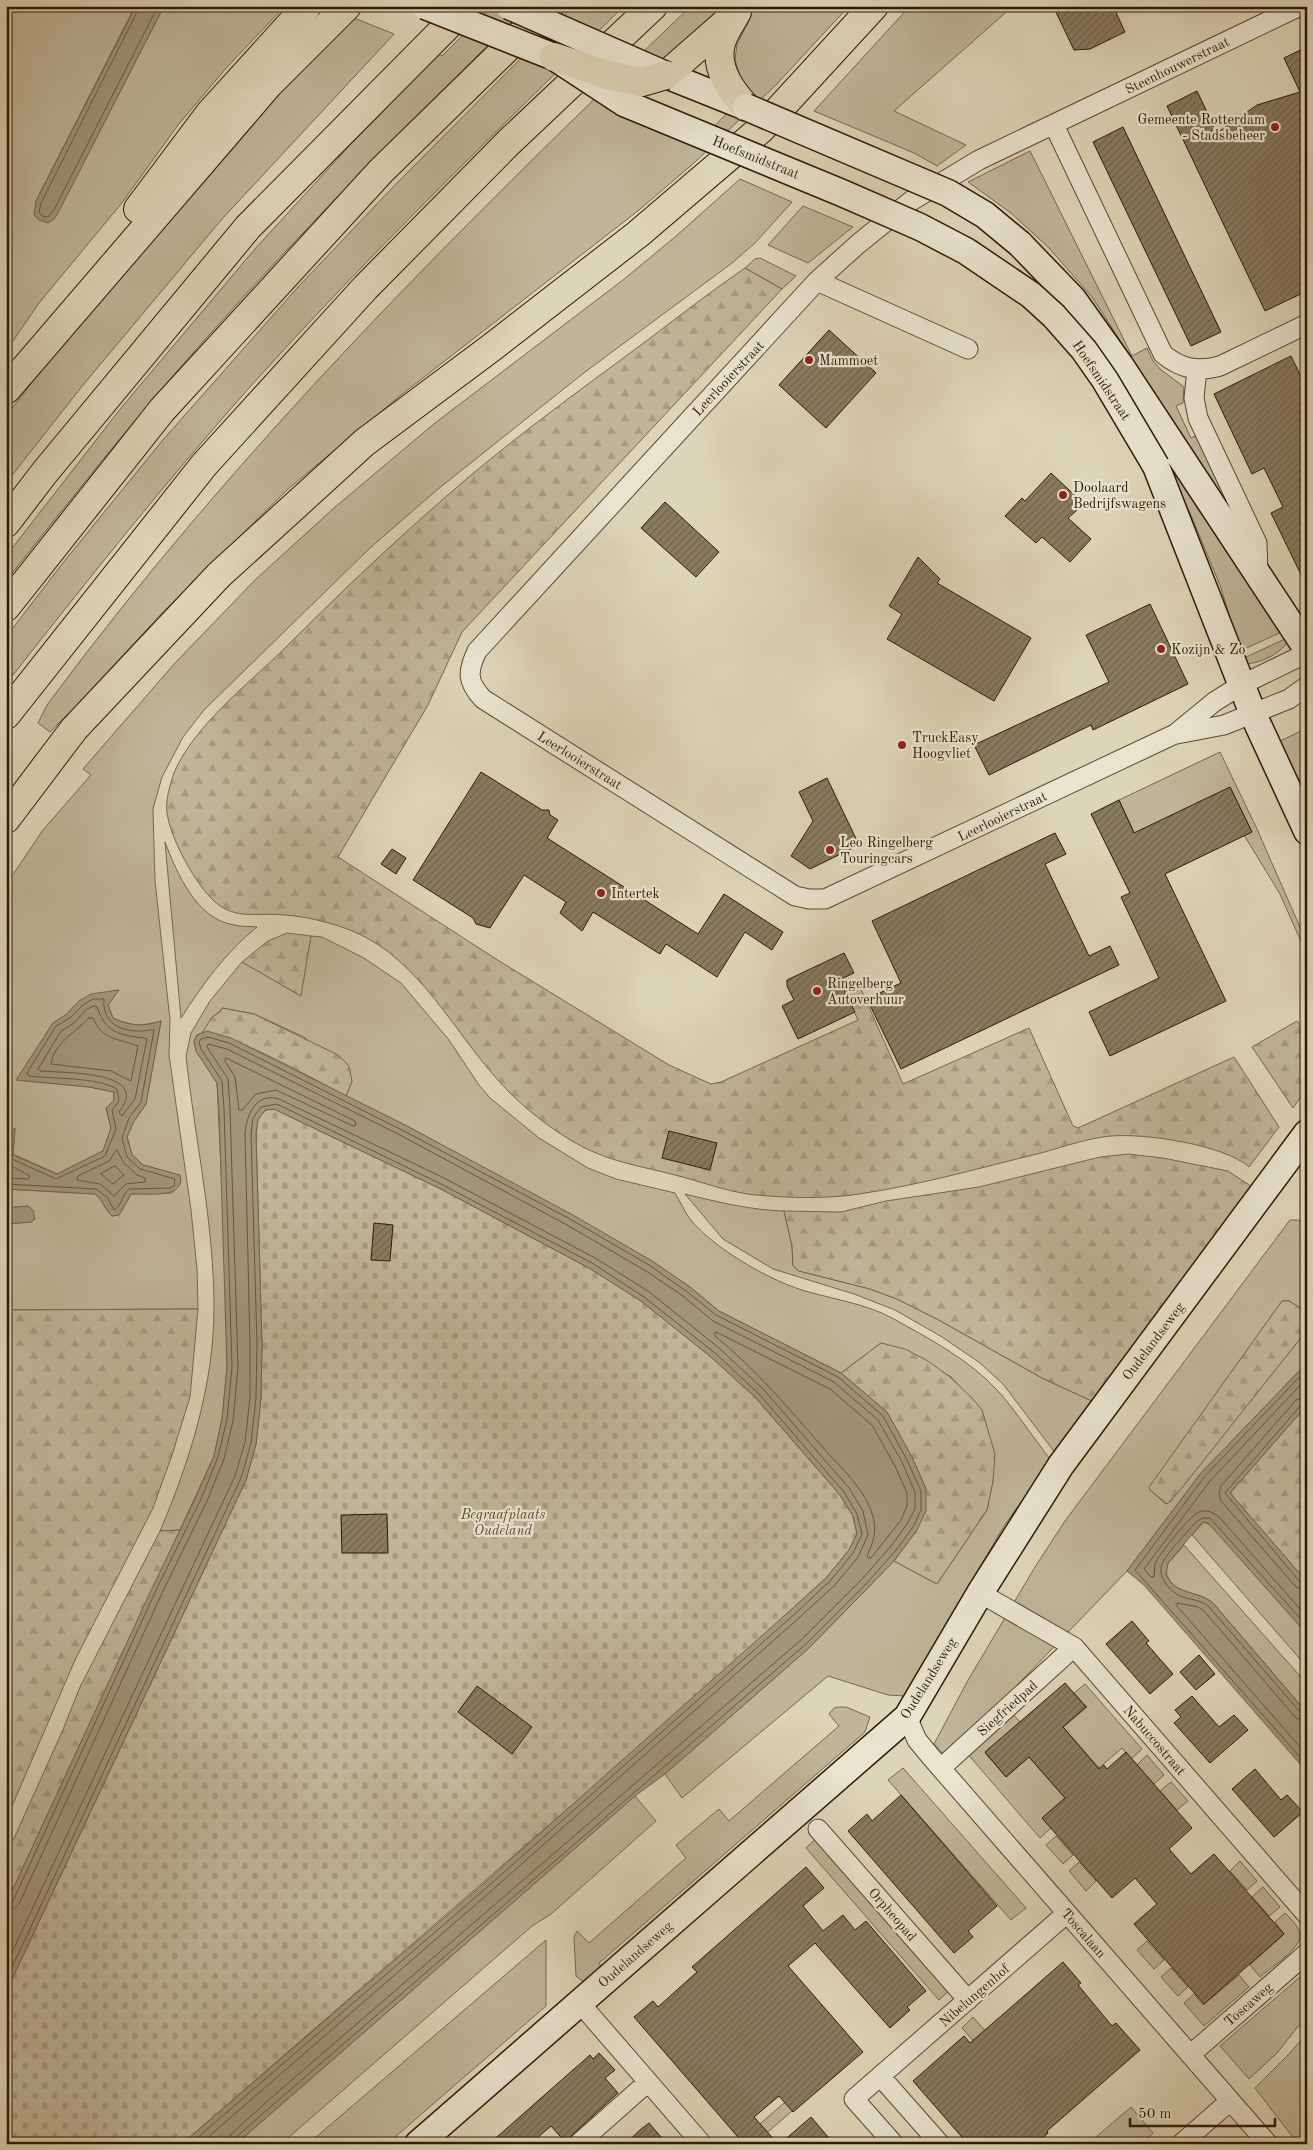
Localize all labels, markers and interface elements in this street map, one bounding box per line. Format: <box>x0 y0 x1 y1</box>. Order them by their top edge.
street label: Steenhouwerstraat <box>1123 35 1232 97</box>
place label: Gemeente Rotterdam - Stadsbeheer <box>1137 113 1265 143</box>
marker: Gemeente Rotterdam - Stadsbeheer <box>1269 121 1281 133</box>
street label: Hoefsmidstraat <box>710 134 801 182</box>
street label: Leerlooierstraat <box>691 338 767 419</box>
street label: Hoefsmidstraat <box>1069 338 1133 423</box>
marker: Mammoet <box>803 354 815 366</box>
place label: Mammoet <box>819 354 878 368</box>
place label: Doolaard Bedrijfswagens <box>1073 481 1166 511</box>
marker: Doolaard Bedrijfswagens <box>1057 489 1069 501</box>
marker: Kozijn & Zo <box>1155 643 1167 655</box>
place label: Kozijn & Zo <box>1171 643 1245 657</box>
street label: Leerlooierstraat <box>535 729 624 793</box>
place label: TruckEasy Hoogvliet <box>912 731 979 761</box>
marker: TruckEasy Hoogvliet <box>896 739 908 751</box>
street label: Leerlooierstraat <box>956 789 1049 844</box>
place label: Leo Ringelberg Touringcars <box>840 836 933 866</box>
marker: Leo Ringelberg Touringcars <box>824 844 836 856</box>
marker: Intertek <box>595 887 607 899</box>
place label: Intertek <box>611 887 660 901</box>
place label: Ringelberg Autoverhuur <box>827 977 904 1007</box>
marker: Ringelberg Autoverhuur <box>811 985 823 997</box>
street label: Oudelandseweg <box>1120 1300 1188 1383</box>
park label: Begraafplaats Oudeland <box>460 1508 545 1538</box>
street label: Oudelandseweg <box>898 1635 960 1722</box>
street label: Siegfriedpad <box>975 1678 1041 1739</box>
street label: Nabuccostraat <box>1120 1703 1188 1778</box>
street label: Orpheopad <box>866 1885 919 1944</box>
street label: Toscalaan <box>1058 1906 1109 1961</box>
street label: Oudelandseweg <box>596 1919 676 1991</box>
street label: Nibelungenhof <box>937 1961 1013 2030</box>
street label: Toscaweg <box>1222 1980 1276 2029</box>
scale bar <box>1130 2095 1276 2127</box>
text: 50 m <box>1138 2107 1172 2122</box>

